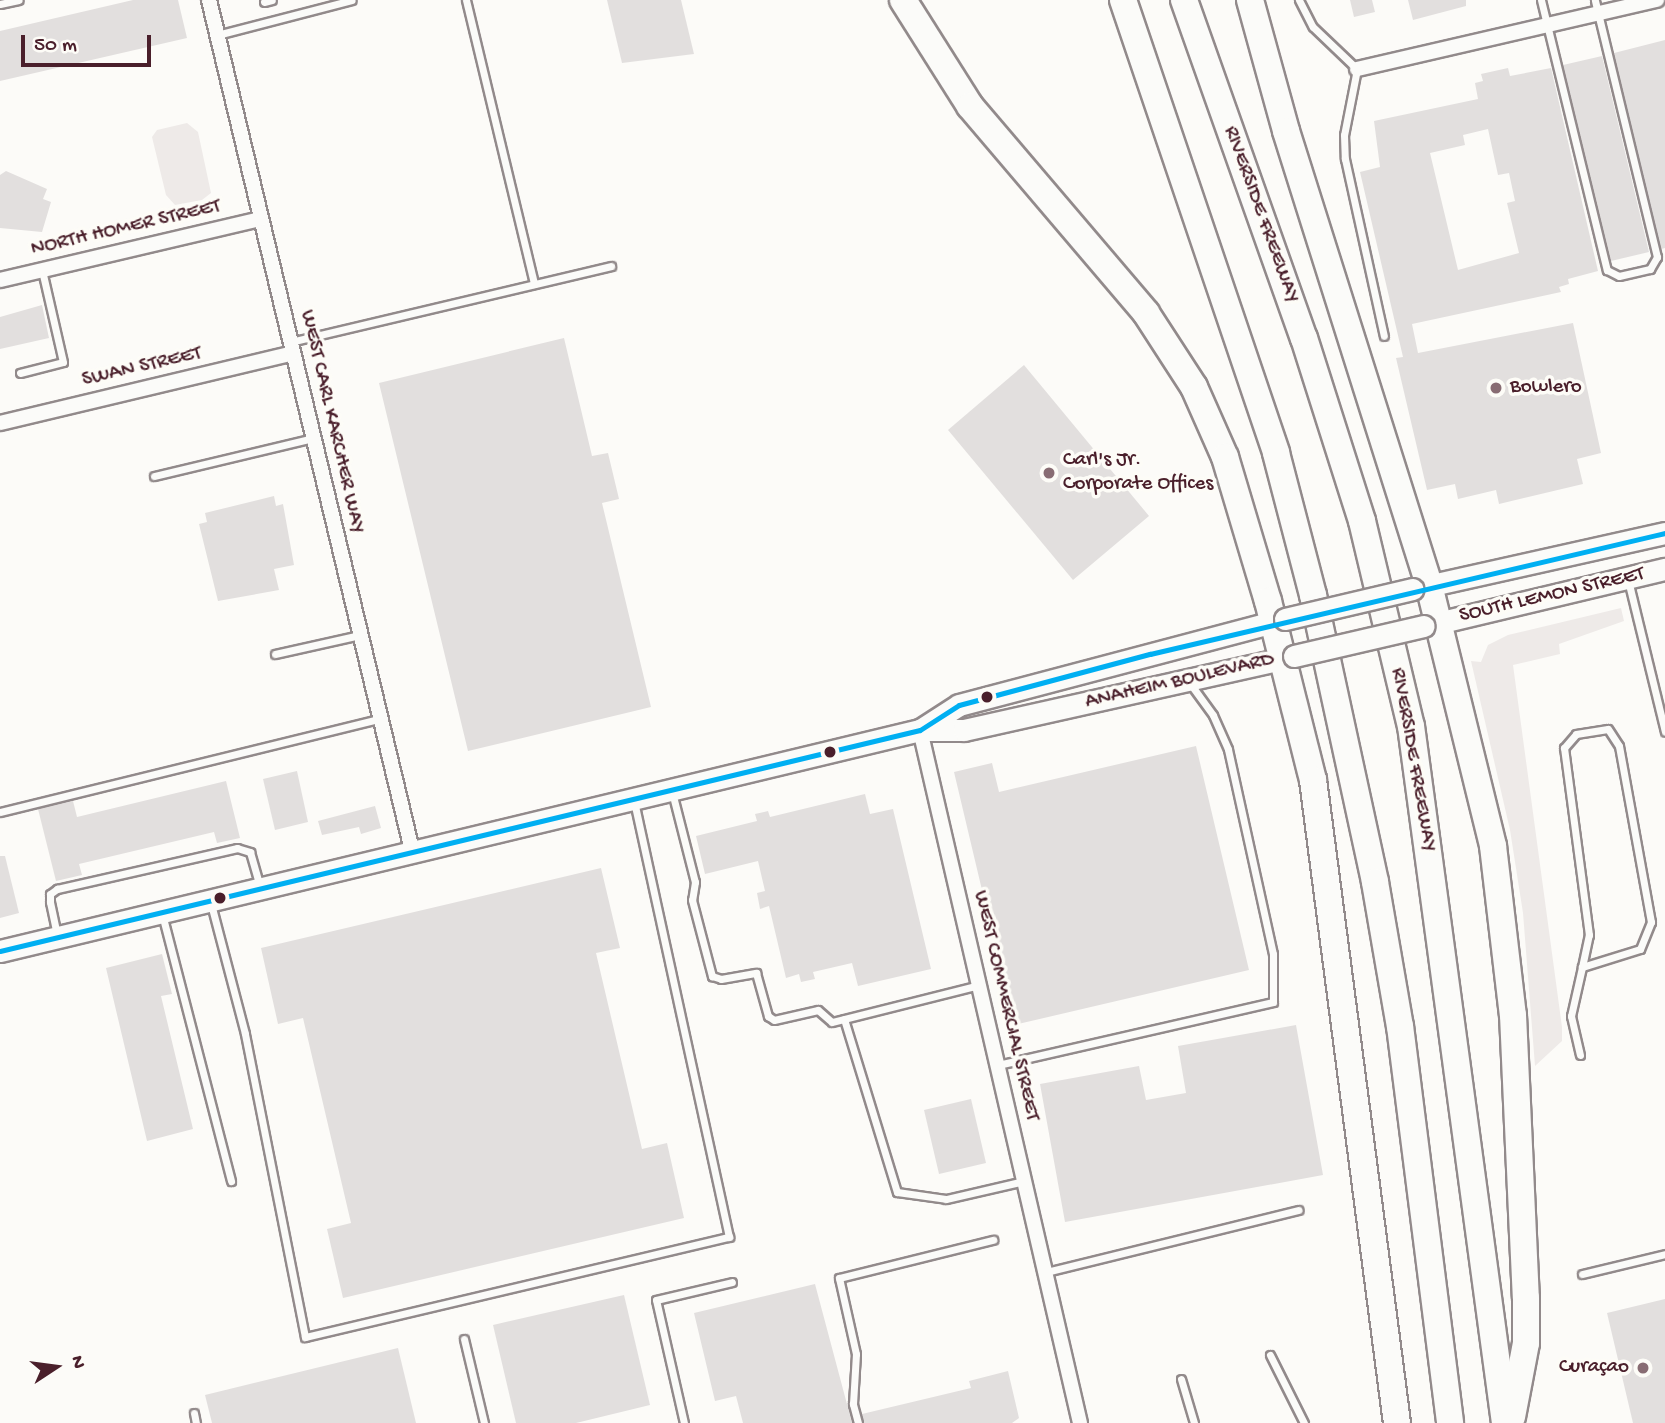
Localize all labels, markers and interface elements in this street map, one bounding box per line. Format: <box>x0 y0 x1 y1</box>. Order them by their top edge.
scale bar <box>24 21 154 65</box>
text: 50 m <box>34 34 77 59</box>
street label: RIVERSIDE FREEWAY <box>1216 123 1304 307</box>
street label: NORTH HOMER STREET <box>29 195 223 263</box>
street label: WEST CARL KARCHER WAY <box>293 308 369 536</box>
street label: SWAN STREET <box>80 342 204 394</box>
place label: Bowlero <box>1510 375 1582 401</box>
marker: Bowlero <box>1488 380 1504 396</box>
place label: Carl's Jr. Corporate Offices <box>1063 448 1213 498</box>
marker: Carl's Jr. Corporate Offices <box>1041 465 1057 481</box>
street label: SOUTH LEMON STREET <box>1457 562 1647 630</box>
street label: ANAHEIM BOULEVARD <box>1083 648 1277 716</box>
street label: RIVERSIDE FREEWAY <box>1383 666 1441 854</box>
unlabelled marker <box>980 690 994 704</box>
unlabelled marker <box>823 745 837 759</box>
street label: WEST COMMERCIAL STREET <box>966 888 1044 1124</box>
unlabelled marker <box>213 891 227 905</box>
north arrow <box>21 1332 91 1402</box>
text: N <box>64 1354 90 1371</box>
place label: Curaçao <box>1559 1355 1629 1381</box>
marker: Curaçao <box>1635 1360 1651 1376</box>

